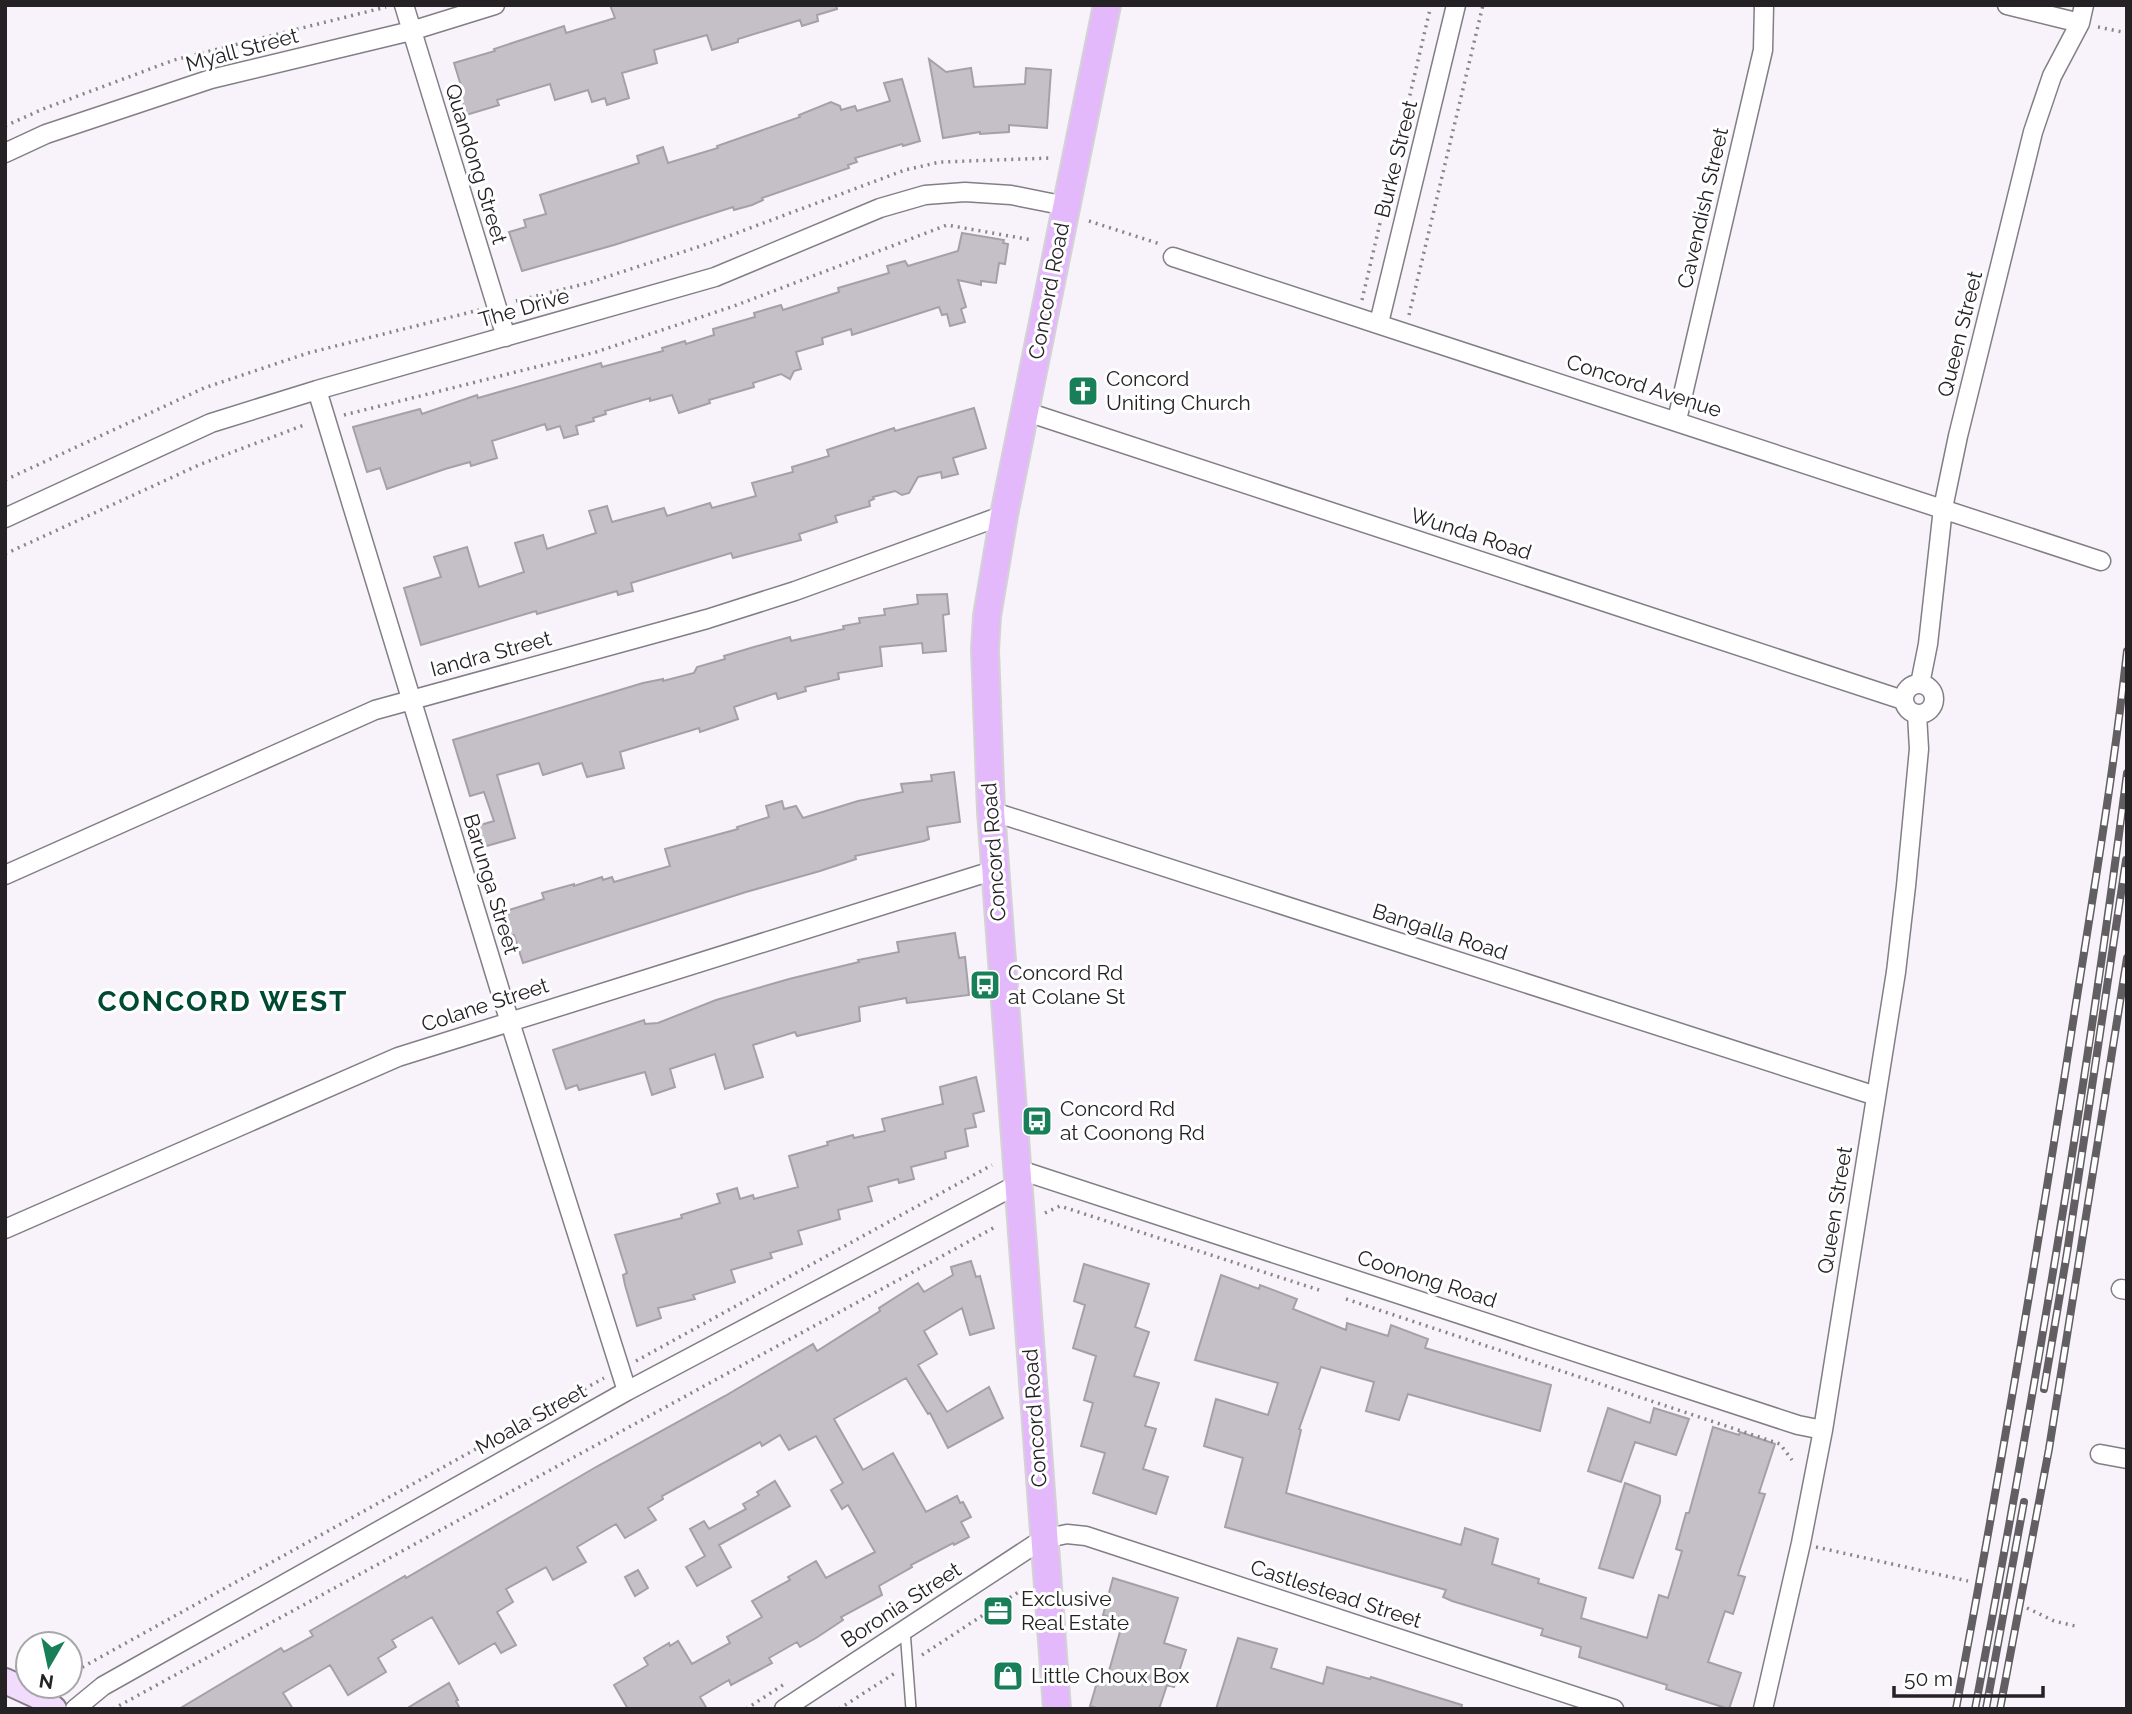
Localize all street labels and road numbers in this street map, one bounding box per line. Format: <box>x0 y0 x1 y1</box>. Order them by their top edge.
street label: Myall Street <box>183 23 301 77</box>
street label: Quandong Street <box>440 81 513 247</box>
street label: Burke Street <box>1369 97 1422 220</box>
street label: Cavendish Street <box>1672 125 1733 291</box>
street label: Concord Road <box>1023 220 1074 361</box>
street label: Queen Street <box>1932 268 1987 399</box>
street label: The Drive <box>476 283 572 332</box>
street label: Concord Avenue <box>1563 349 1725 422</box>
street label: Wunda Road <box>1407 502 1535 565</box>
street label: Iandra Street <box>428 625 554 682</box>
street label: Concord Road <box>976 782 1011 922</box>
street label: Barunga Street <box>458 811 525 957</box>
street label: Bangalla Road <box>1369 898 1511 965</box>
street label: Colane Street <box>418 972 552 1037</box>
street label: Queen Street <box>1812 1144 1857 1275</box>
street label: Coonong Road <box>1354 1244 1500 1313</box>
street label: Concord Road <box>1017 1348 1052 1488</box>
street label: Moala Street <box>471 1378 591 1459</box>
street label: Castlestead Street <box>1247 1554 1425 1633</box>
street label: Boronia Street <box>836 1557 965 1653</box>

